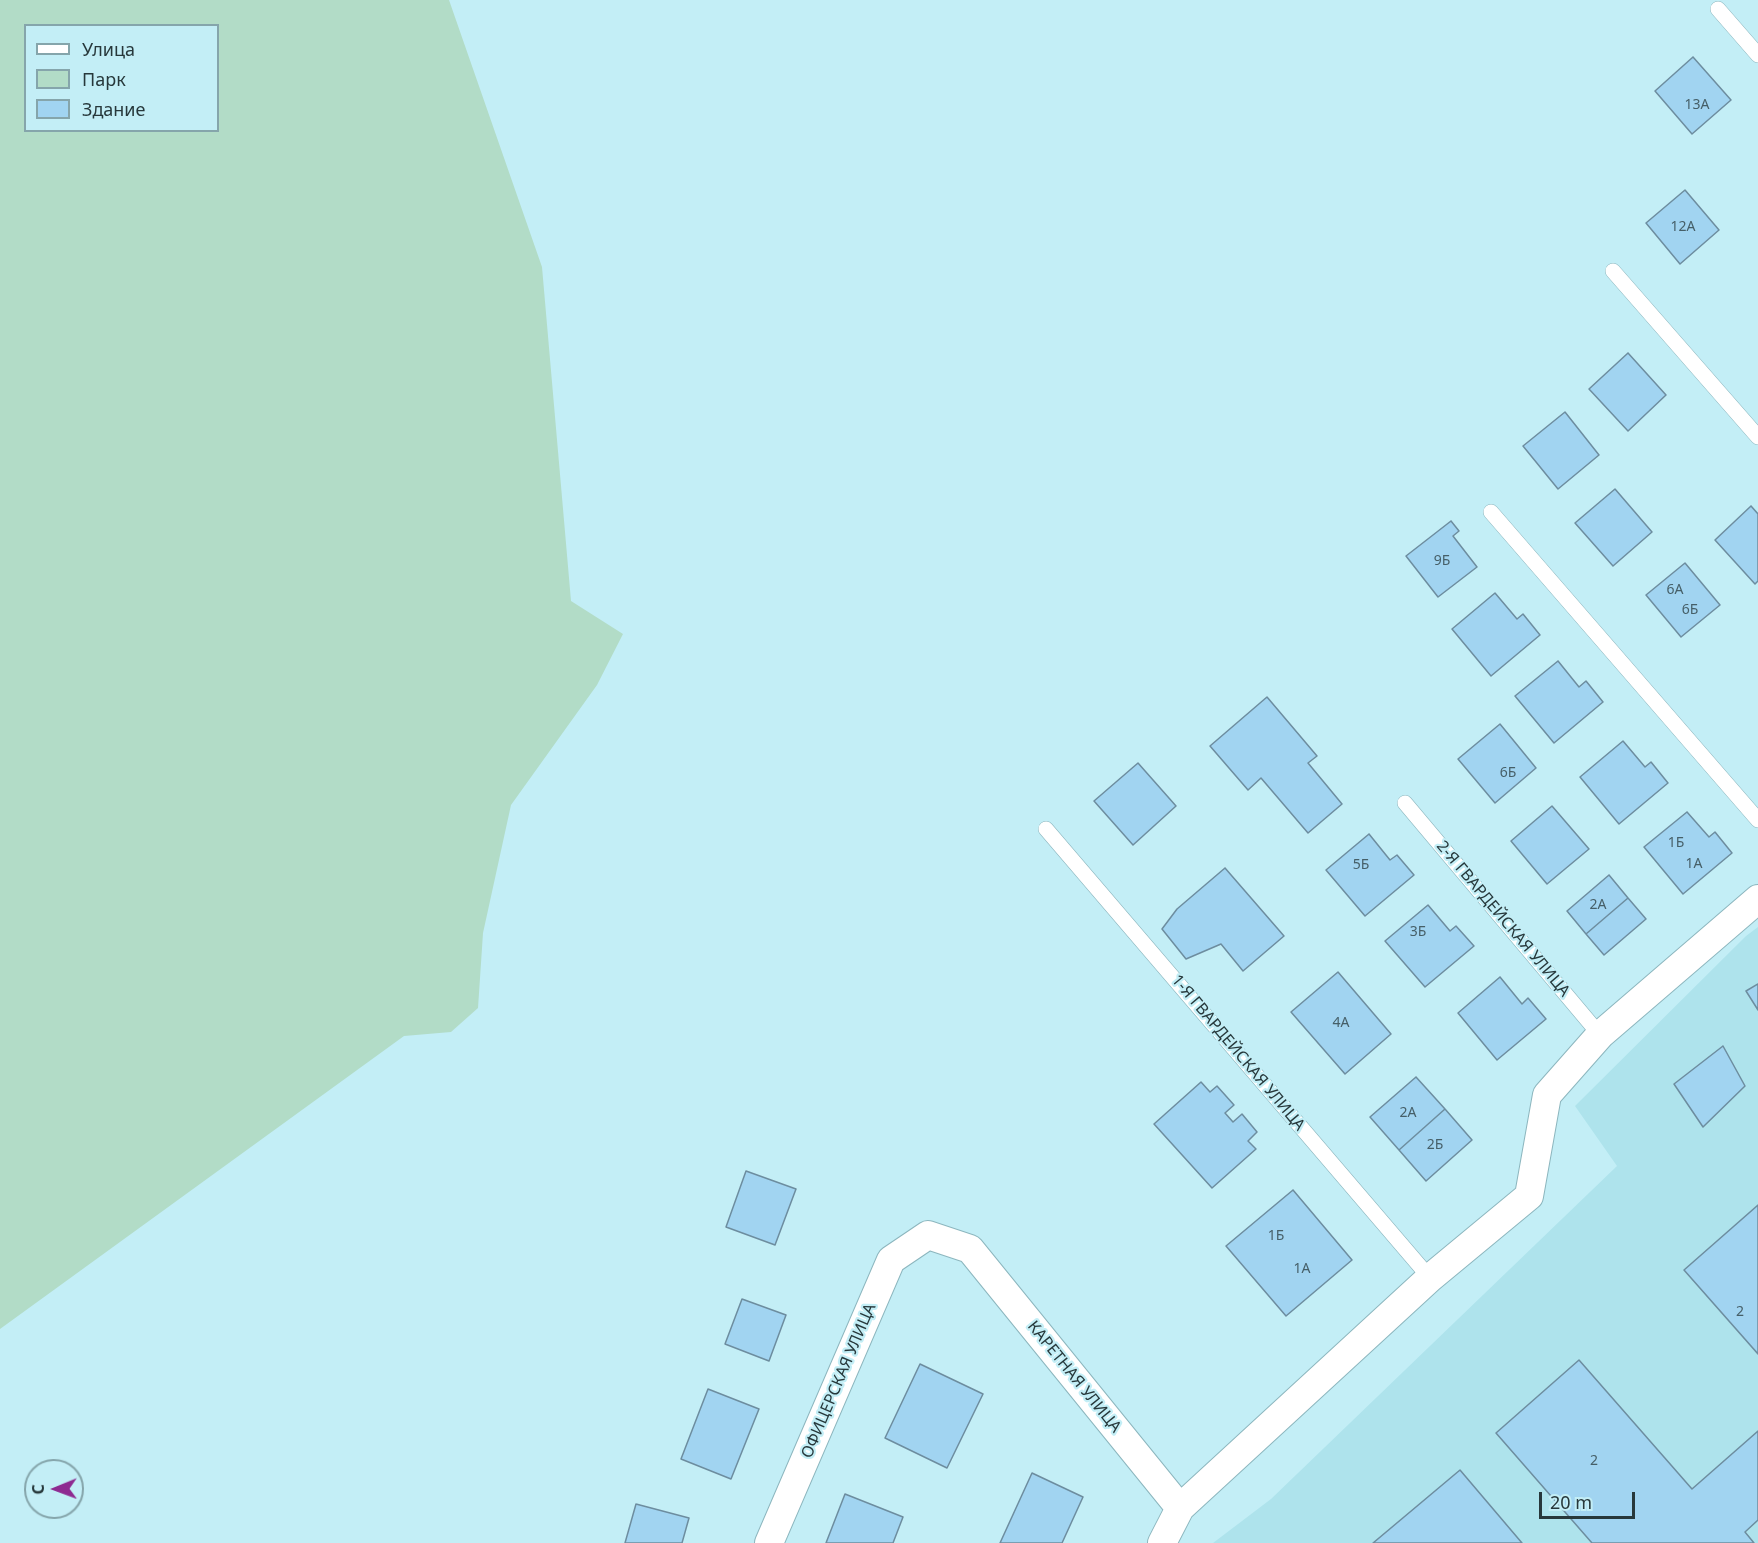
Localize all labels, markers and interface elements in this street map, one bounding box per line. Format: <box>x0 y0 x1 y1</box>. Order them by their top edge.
legend <box>24 24 219 132</box>
text: Улица <box>82 37 135 61</box>
text: Парк <box>82 67 126 91</box>
text: Здание <box>82 97 145 121</box>
house number: 13А <box>1685 97 1709 113</box>
house number: 12А <box>1671 219 1695 235</box>
house number: 9Б <box>1434 553 1450 569</box>
house number: 6А <box>1667 582 1683 598</box>
house number: 6Б <box>1682 602 1698 618</box>
house number: 6Б <box>1500 765 1516 781</box>
house number: 1Б <box>1668 835 1684 851</box>
street label: 2-Я ГВАРДЕЙСКАЯ УЛИЦА <box>1432 837 1574 1001</box>
house number: 1А <box>1686 856 1702 872</box>
house number: 5Б <box>1353 857 1369 873</box>
house number: 2А <box>1590 897 1606 913</box>
house number: 3Б <box>1410 924 1426 940</box>
street label: 1-Я ГВАРДЕЙСКАЯ УЛИЦА <box>1167 971 1309 1135</box>
house number: 4А <box>1333 1015 1349 1031</box>
house number: 2А <box>1400 1105 1416 1121</box>
house number: 2Б <box>1427 1137 1443 1153</box>
house number: 1Б <box>1268 1228 1284 1244</box>
house number: 1А <box>1294 1261 1310 1277</box>
street label: ОФИЦЕРСКАЯ УЛИЦА <box>798 1301 880 1461</box>
house number: 2 <box>1736 1304 1744 1320</box>
street label: КАРЕТНАЯ УЛИЦА <box>1023 1317 1125 1437</box>
house number: 2 <box>1590 1453 1598 1469</box>
north arrow <box>24 1459 84 1519</box>
scale bar <box>1542 1480 1638 1518</box>
text: С <box>27 1484 49 1495</box>
text: 20 m <box>1550 1490 1592 1514</box>

